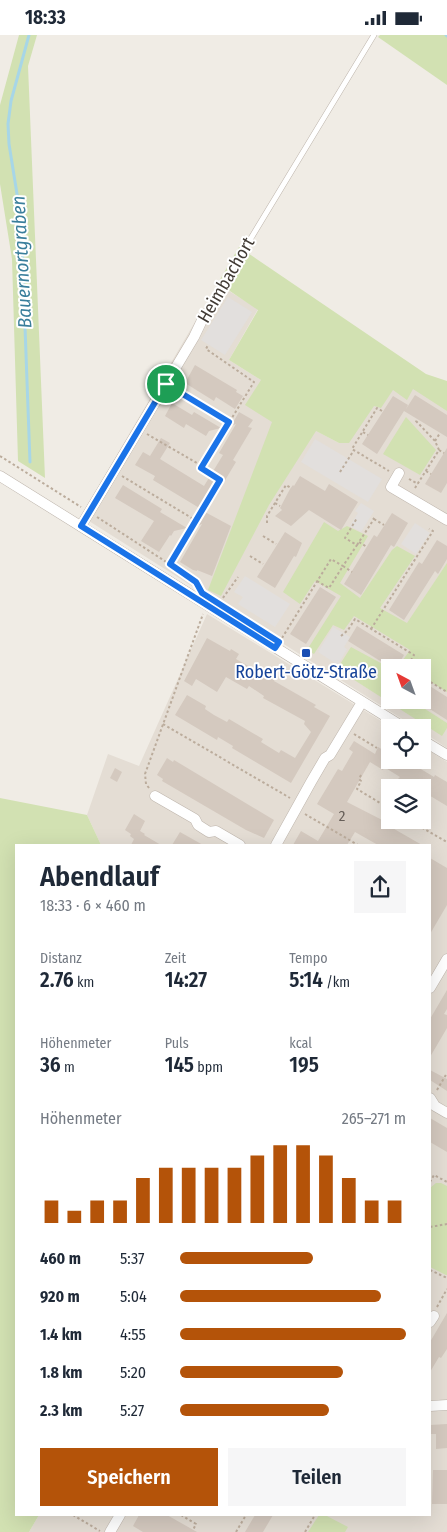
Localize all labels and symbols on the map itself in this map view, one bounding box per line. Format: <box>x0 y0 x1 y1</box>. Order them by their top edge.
water label: Bauernortgraben <box>7 195 36 329</box>
street label: Heimbachort <box>193 233 259 327</box>
pin <box>145 363 187 405</box>
marker: Robert-Götz-Straße <box>300 647 312 659</box>
north arrow <box>381 659 431 709</box>
place label: Robert-Götz-Straße <box>235 661 377 683</box>
house number: 2 <box>339 807 346 825</box>

